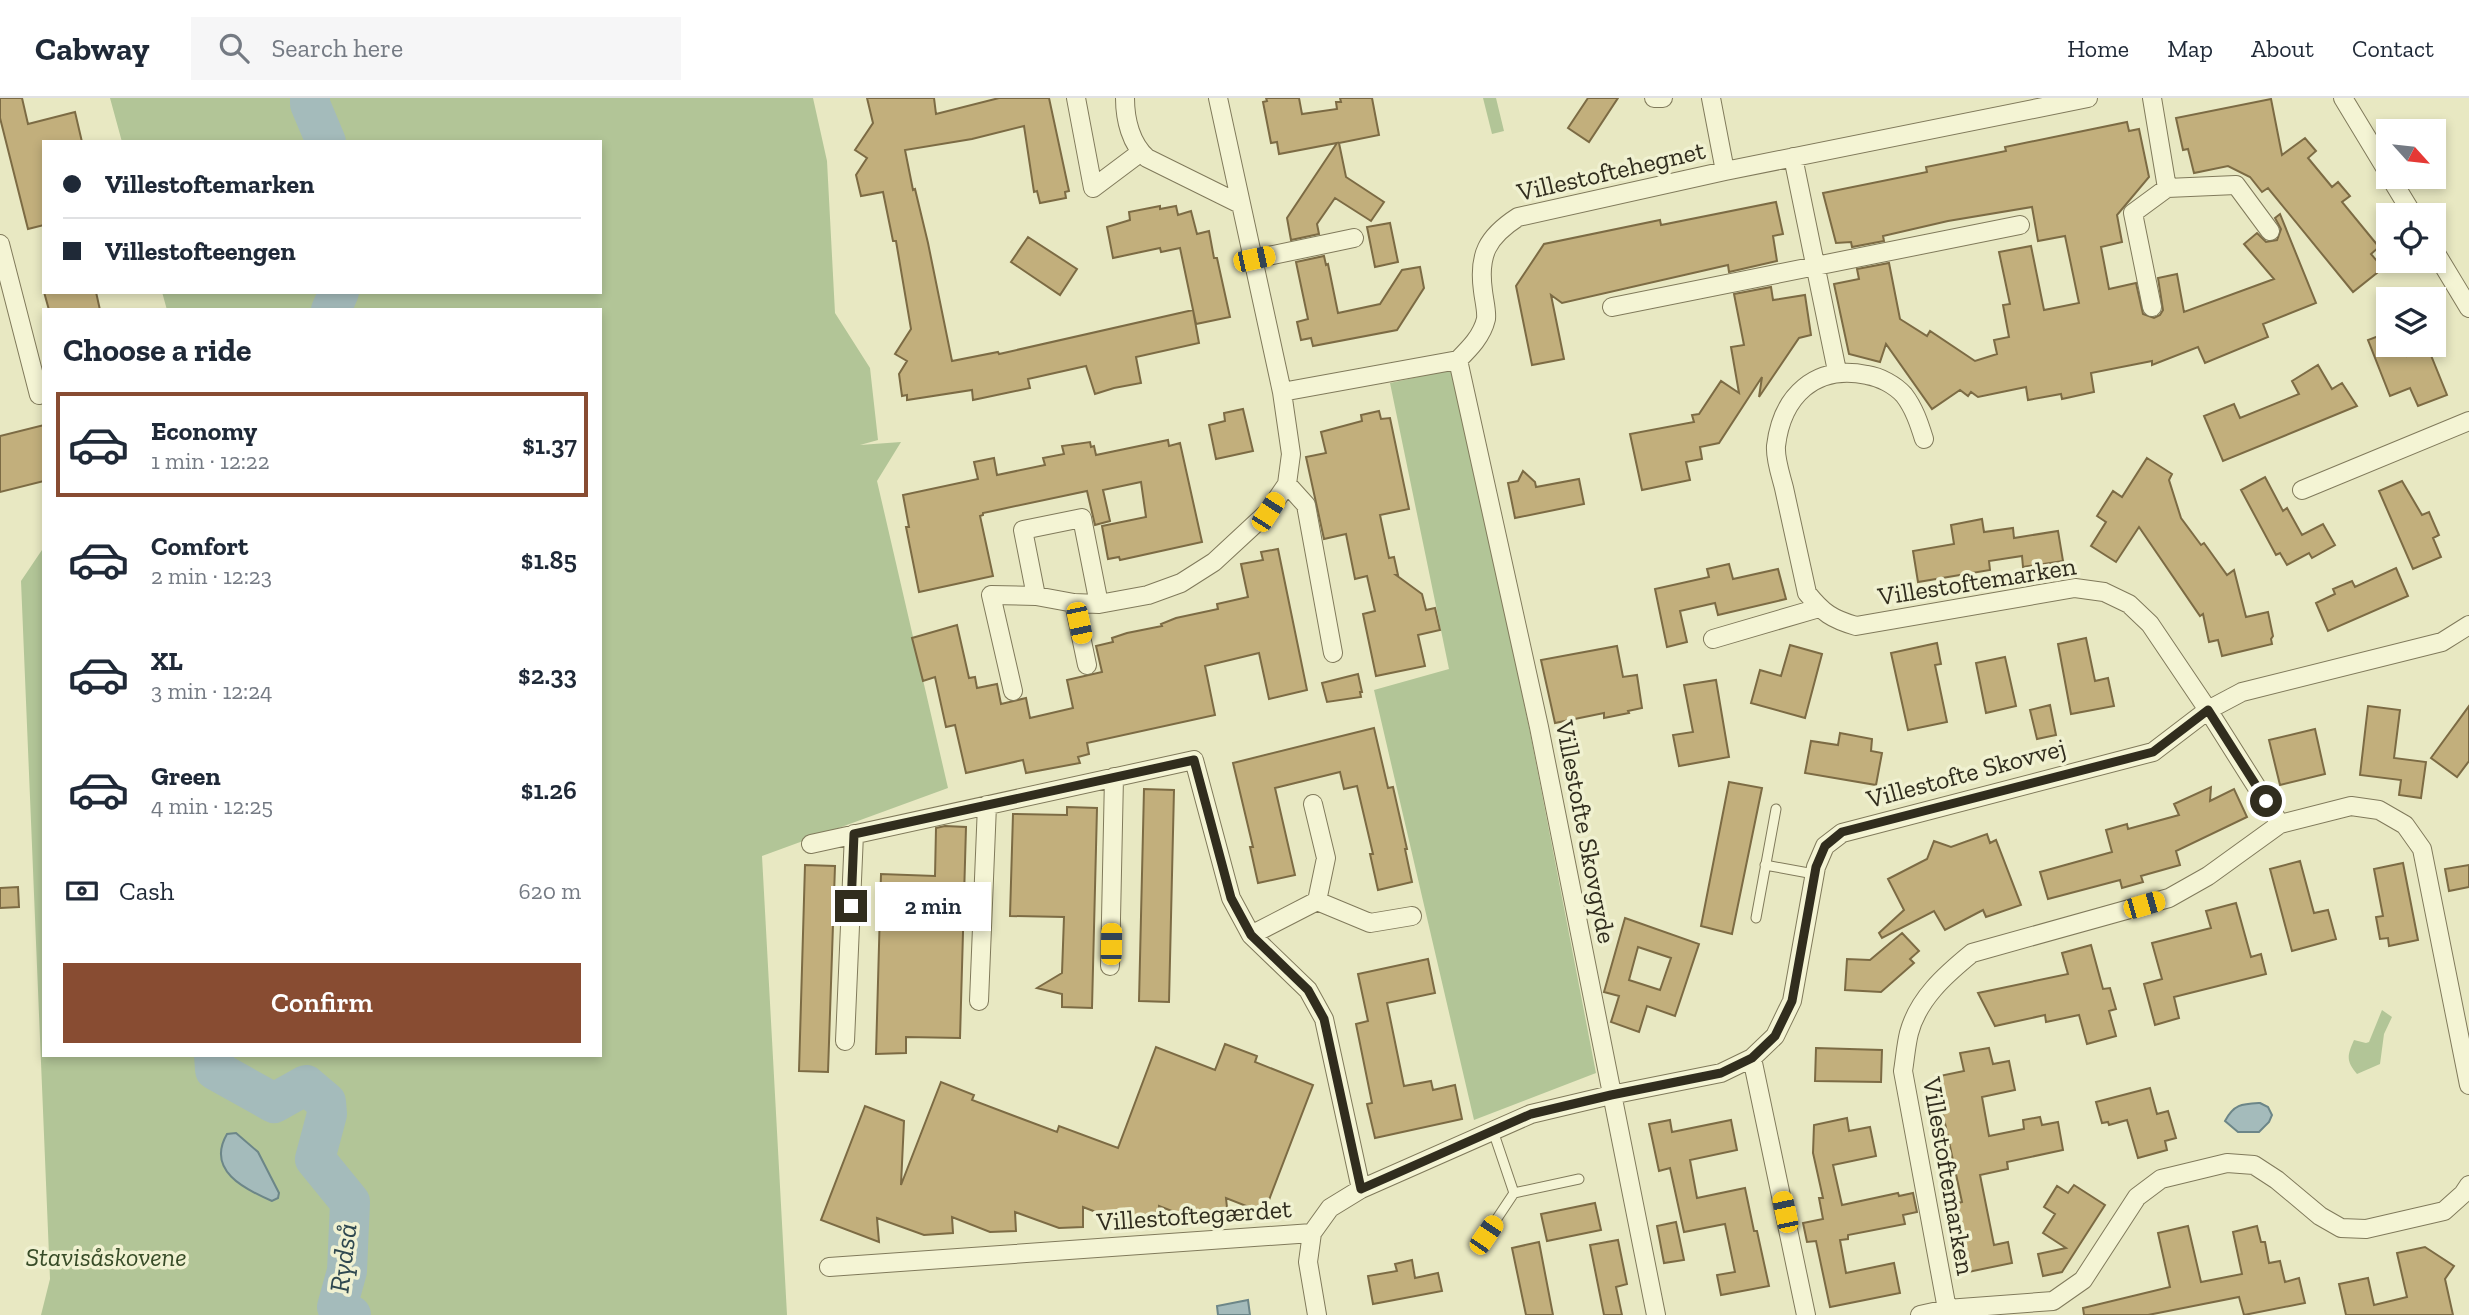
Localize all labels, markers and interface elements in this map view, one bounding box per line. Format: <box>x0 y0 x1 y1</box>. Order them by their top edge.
search box <box>191 17 681 80</box>
text: Cabway <box>35 29 149 68</box>
icon: search <box>215 29 253 67</box>
text: Search here <box>271 32 403 64</box>
text: Home <box>2067 34 2129 63</box>
text: Map <box>2167 34 2213 63</box>
text: About <box>2251 34 2314 63</box>
text: Contact <box>2352 34 2434 63</box>
north arrow <box>2376 119 2446 189</box>
map controls <box>2376 119 2446 357</box>
street label: Villestoftehegnet <box>1513 134 1708 208</box>
text: Villestoftemarken <box>105 168 314 200</box>
button: locate <box>2376 203 2446 273</box>
text: Villestofteengen <box>105 235 296 267</box>
car <box>1232 244 1277 274</box>
button: layers <box>2376 287 2446 357</box>
text: Choose a ride <box>63 331 251 369</box>
icon: car <box>67 413 130 476</box>
text: Economy <box>151 415 257 447</box>
text: $1.37 <box>522 429 577 461</box>
text: 1 min · 12:22 <box>151 447 270 475</box>
car <box>1248 489 1289 535</box>
icon: car <box>67 528 130 591</box>
text: Comfort <box>151 530 248 562</box>
text: $1.85 <box>521 544 577 576</box>
street label: Villestoftemarken <box>1875 550 2078 613</box>
text: 2 min · 12:23 <box>151 562 272 590</box>
car <box>1065 600 1094 646</box>
icon: car <box>67 643 130 706</box>
text: XL <box>151 645 183 677</box>
text: $2.33 <box>518 659 577 691</box>
text: 3 min · 12:24 <box>151 677 273 705</box>
street label: Villestofte Skovgyde <box>1549 717 1623 946</box>
street label: Villestofte Skovvej <box>1862 731 2069 815</box>
icon: car <box>67 758 130 821</box>
text: Green <box>151 760 221 792</box>
text: $1.26 <box>521 774 577 806</box>
route start <box>2250 785 2282 817</box>
text: 4 min · 12:25 <box>151 792 273 820</box>
icon: cash <box>63 872 101 910</box>
text: Cash <box>119 875 174 907</box>
text: 620 m <box>519 877 581 905</box>
callout: 2 min <box>876 882 991 930</box>
car <box>2121 889 2168 921</box>
route end <box>835 890 867 922</box>
text: 2 min <box>904 892 962 920</box>
car <box>1101 923 1122 965</box>
button: Confirm <box>63 963 581 1043</box>
street label: Villestoftemarken <box>1916 1074 1982 1277</box>
car <box>1771 1189 1800 1235</box>
street label: Villestoftegærdet <box>1095 1192 1293 1238</box>
car <box>1466 1212 1507 1258</box>
water label: Rydså <box>322 1221 364 1295</box>
park label: Stavisåskovene <box>25 1241 187 1273</box>

